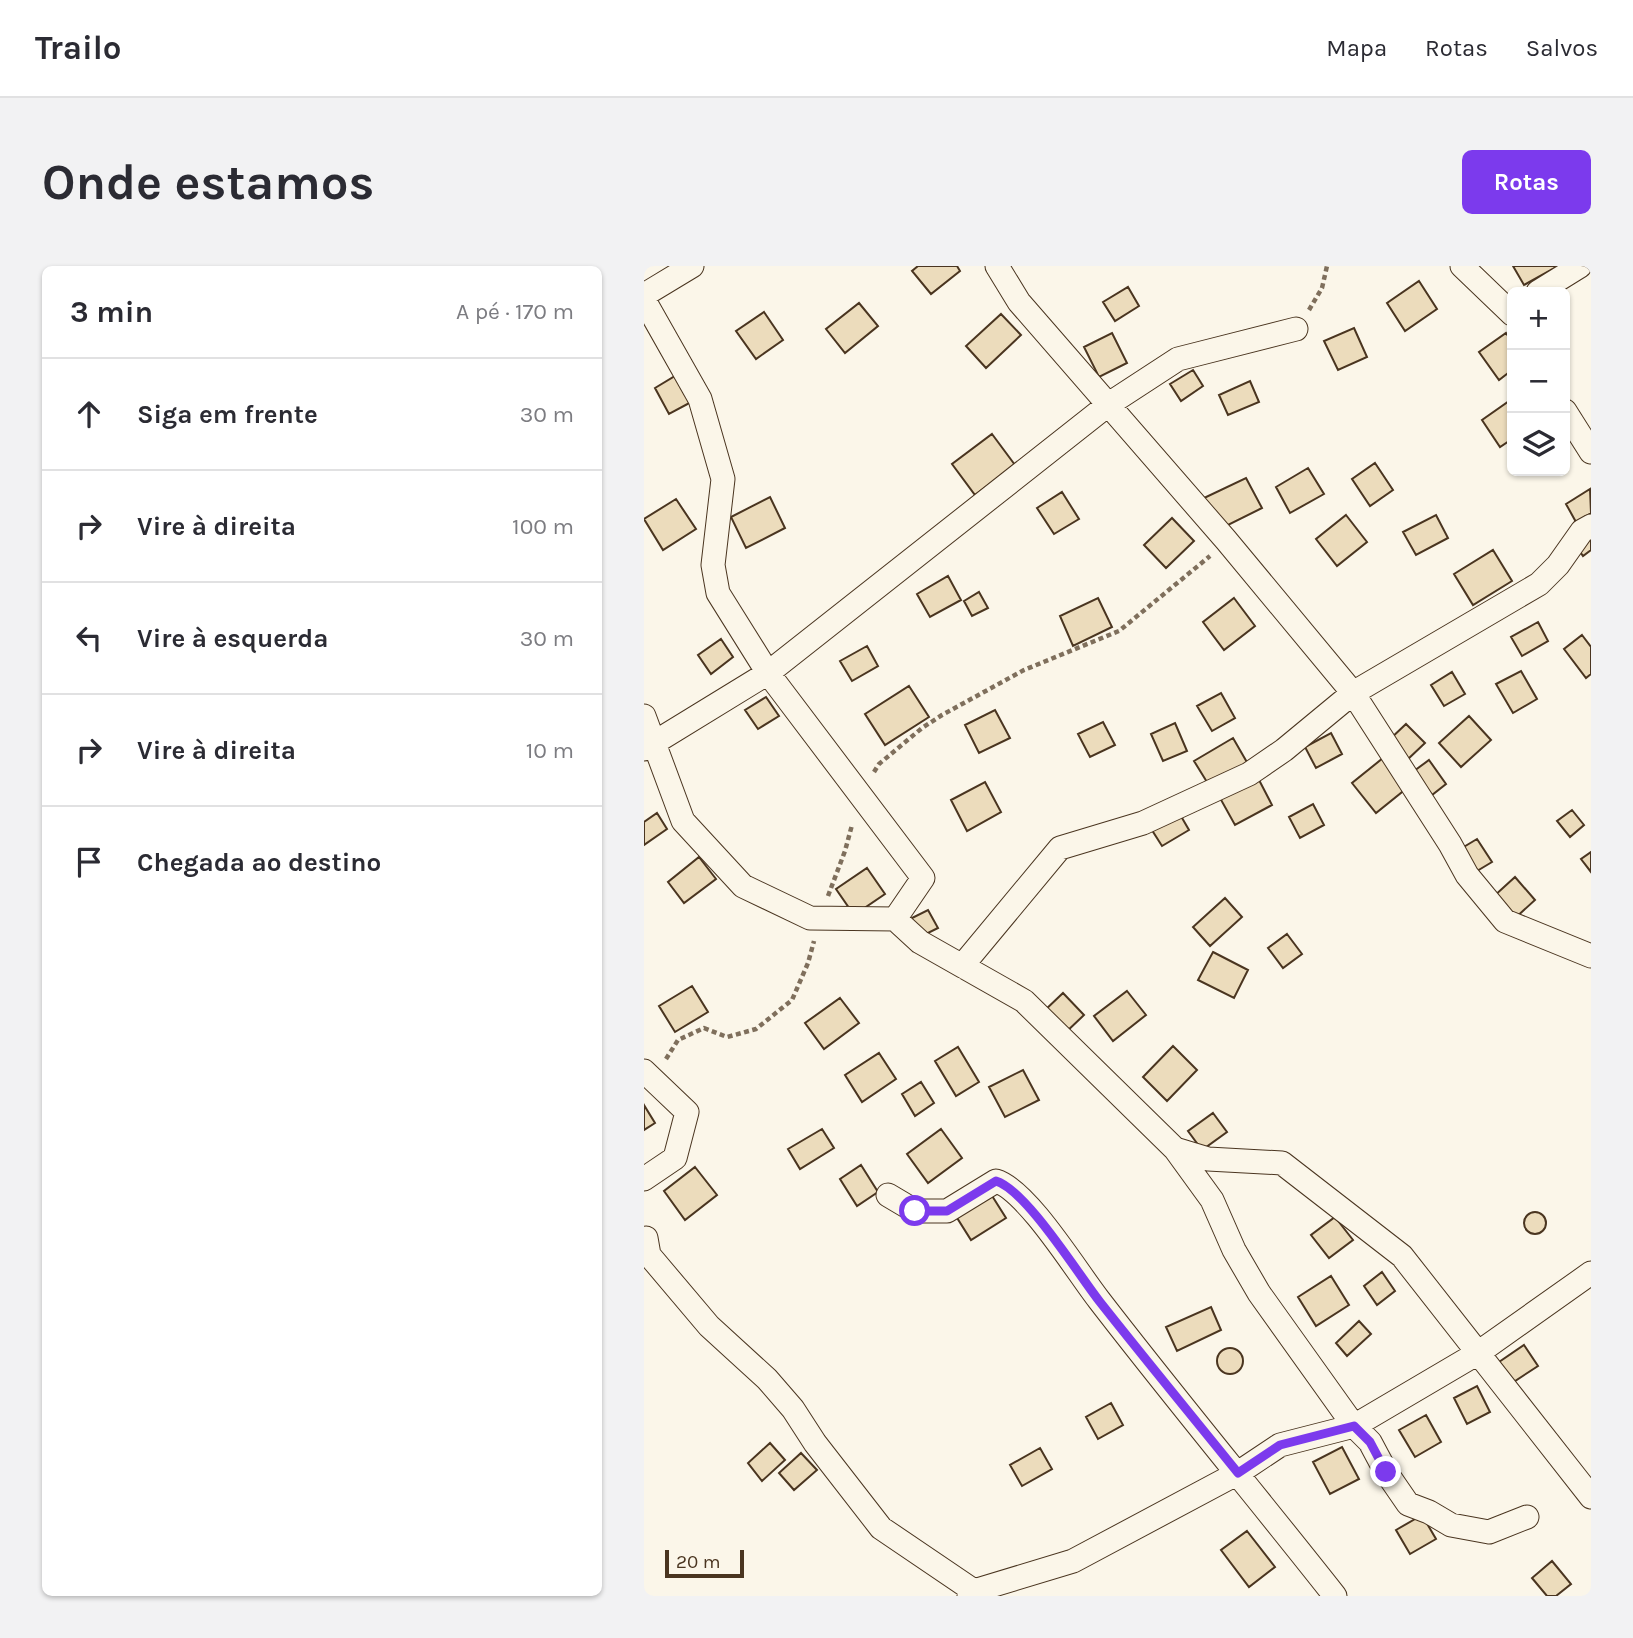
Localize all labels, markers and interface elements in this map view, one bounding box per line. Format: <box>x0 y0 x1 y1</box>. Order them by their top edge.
text: Trailo <box>35 29 122 67</box>
text: Mapa <box>1326 34 1387 62</box>
text: Rotas <box>1425 34 1488 62</box>
text: Salvos <box>1526 34 1598 62</box>
button: Rotas <box>1462 150 1591 214</box>
text: Onde estamos <box>42 154 374 211</box>
map controls <box>1507 287 1570 476</box>
button: + <box>1507 287 1570 350</box>
text: 3 min <box>70 294 153 330</box>
text: A pé · 170 m <box>456 298 574 325</box>
button: − <box>1507 350 1570 413</box>
icon: ahead <box>70 395 108 433</box>
text: Siga em frente <box>137 399 318 430</box>
text: 30 m <box>520 401 574 428</box>
button: layers <box>1507 413 1570 476</box>
icon: right <box>70 507 108 545</box>
text: Vire à direita <box>137 511 296 542</box>
text: 100 m <box>512 513 574 540</box>
icon: left <box>70 619 108 657</box>
text: Vire à esquerda <box>137 623 328 654</box>
text: 30 m <box>520 625 574 652</box>
icon: right <box>70 731 108 769</box>
text: Vire à direita <box>137 735 296 766</box>
text: 10 m <box>526 737 574 764</box>
icon: arrive <box>70 843 108 881</box>
text: Chegada ao destino <box>137 847 381 878</box>
route start <box>899 1195 930 1226</box>
route end <box>1370 1456 1401 1487</box>
scale bar <box>665 1547 744 1579</box>
text: 20 m <box>676 1551 721 1573</box>

